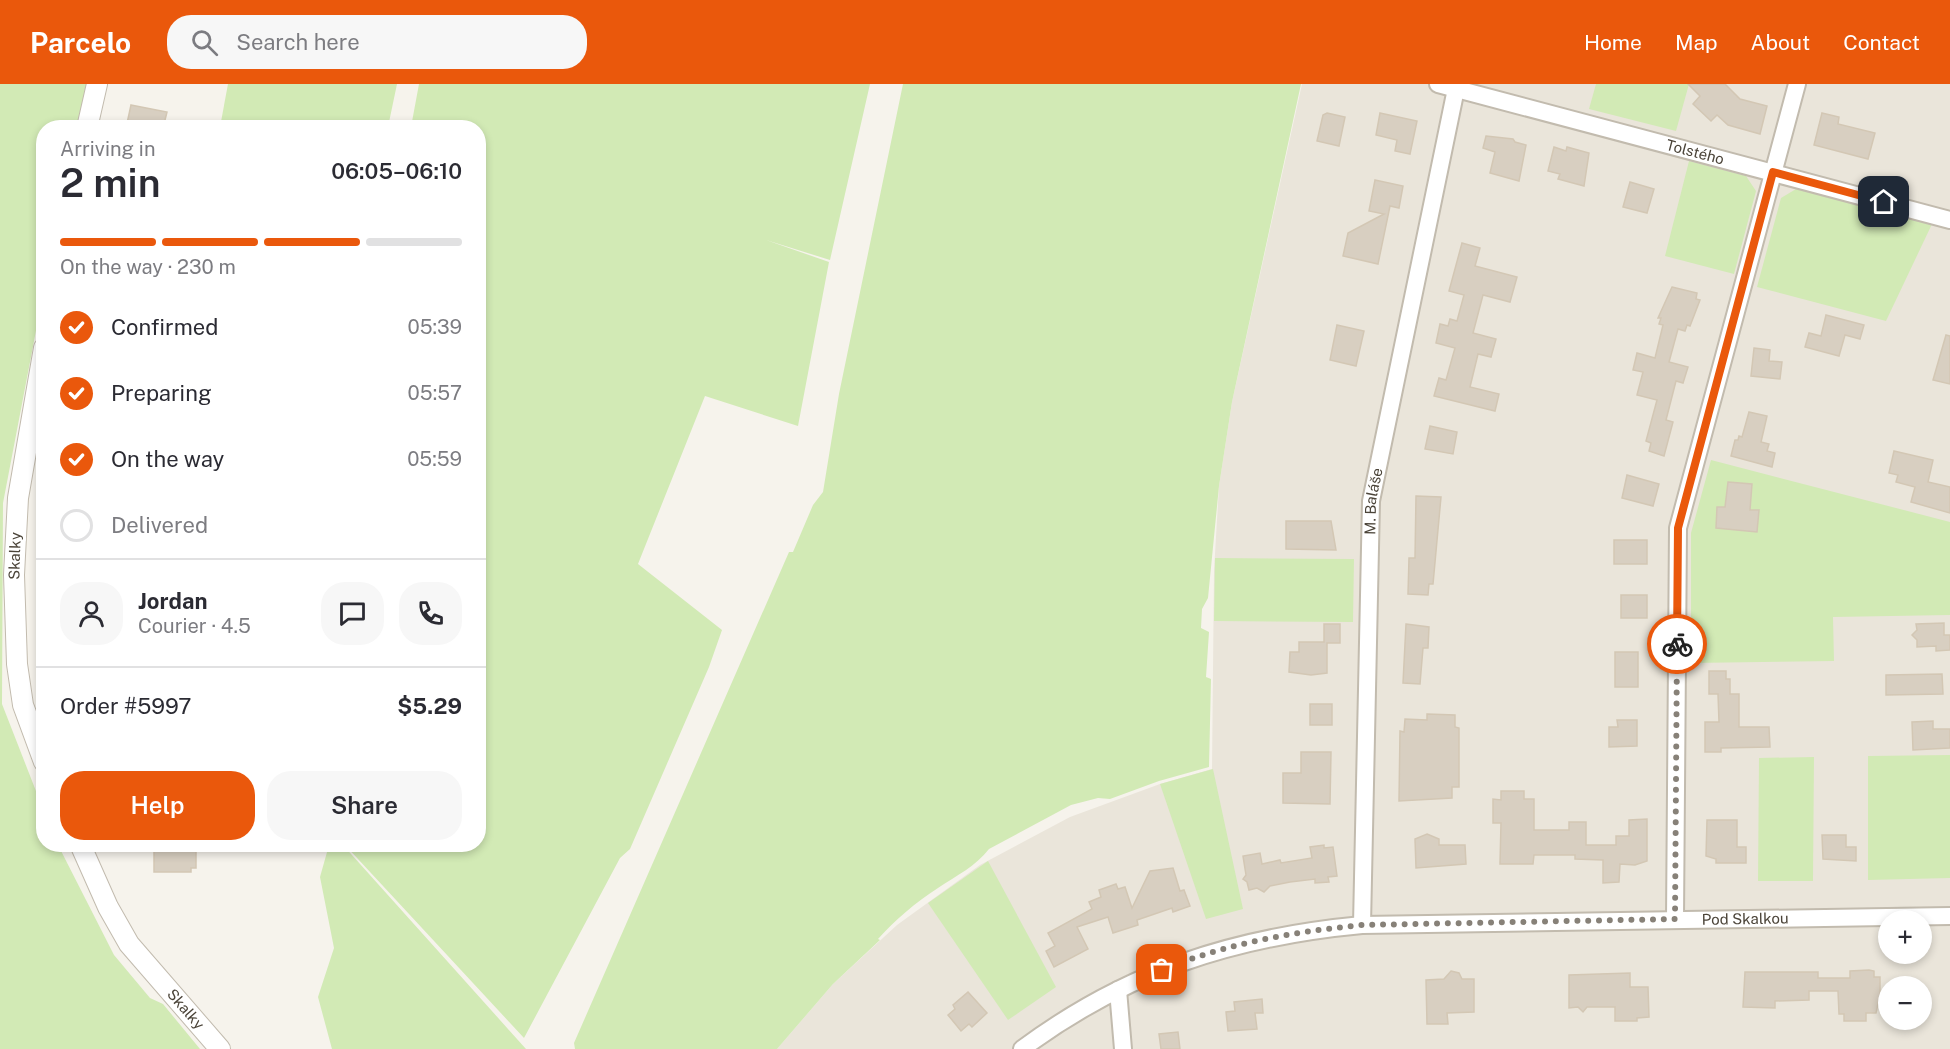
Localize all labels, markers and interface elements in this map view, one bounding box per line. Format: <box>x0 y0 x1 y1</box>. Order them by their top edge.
search box <box>167 15 587 69</box>
text: Parcelo <box>30 26 131 59</box>
icon: search <box>188 26 221 59</box>
text: Search here <box>236 29 360 55</box>
text: Home <box>1584 30 1642 55</box>
text: Map <box>1675 30 1718 55</box>
text: About <box>1751 30 1810 55</box>
text: Contact <box>1843 30 1920 55</box>
street label: Tolstého <box>1664 136 1726 168</box>
text: Arriving in <box>60 137 155 161</box>
text: 06:05–06:10 <box>331 158 462 184</box>
text: 2 min <box>60 160 161 206</box>
pin <box>1858 176 1909 227</box>
icon: home <box>1867 185 1900 218</box>
text: On the way · 230 m <box>60 255 236 279</box>
icon: check <box>60 311 93 344</box>
text: Confirmed <box>111 314 218 340</box>
text: 05:39 <box>407 315 462 339</box>
icon: check <box>60 377 93 410</box>
text: Preparing <box>111 380 212 406</box>
text: 05:57 <box>408 381 462 405</box>
icon: check <box>60 443 93 476</box>
text: On the way <box>111 446 224 472</box>
text: 05:59 <box>407 447 462 471</box>
street label: M. Baláše <box>1361 466 1386 535</box>
text: Delivered <box>111 512 208 538</box>
street label: Skalky <box>5 532 24 580</box>
button: person <box>60 582 123 645</box>
button: chat <box>321 582 384 645</box>
button: phone <box>399 582 462 645</box>
text: Jordan <box>138 588 207 614</box>
text: Courier · 4.5 <box>138 614 251 638</box>
courier <box>1647 614 1707 674</box>
icon: bike <box>1661 628 1694 661</box>
text: Order #5997 <box>60 693 191 719</box>
text: $5.29 <box>397 693 462 719</box>
button: Help <box>60 771 255 840</box>
button: Share <box>267 771 462 840</box>
street label: Pod Skalkou <box>1702 909 1789 928</box>
map controls <box>1878 910 1932 1030</box>
button: + <box>1878 910 1932 964</box>
pin <box>1136 944 1187 995</box>
icon: bag <box>1145 953 1178 986</box>
button: − <box>1878 976 1932 1030</box>
street label: Skalky <box>164 985 208 1033</box>

